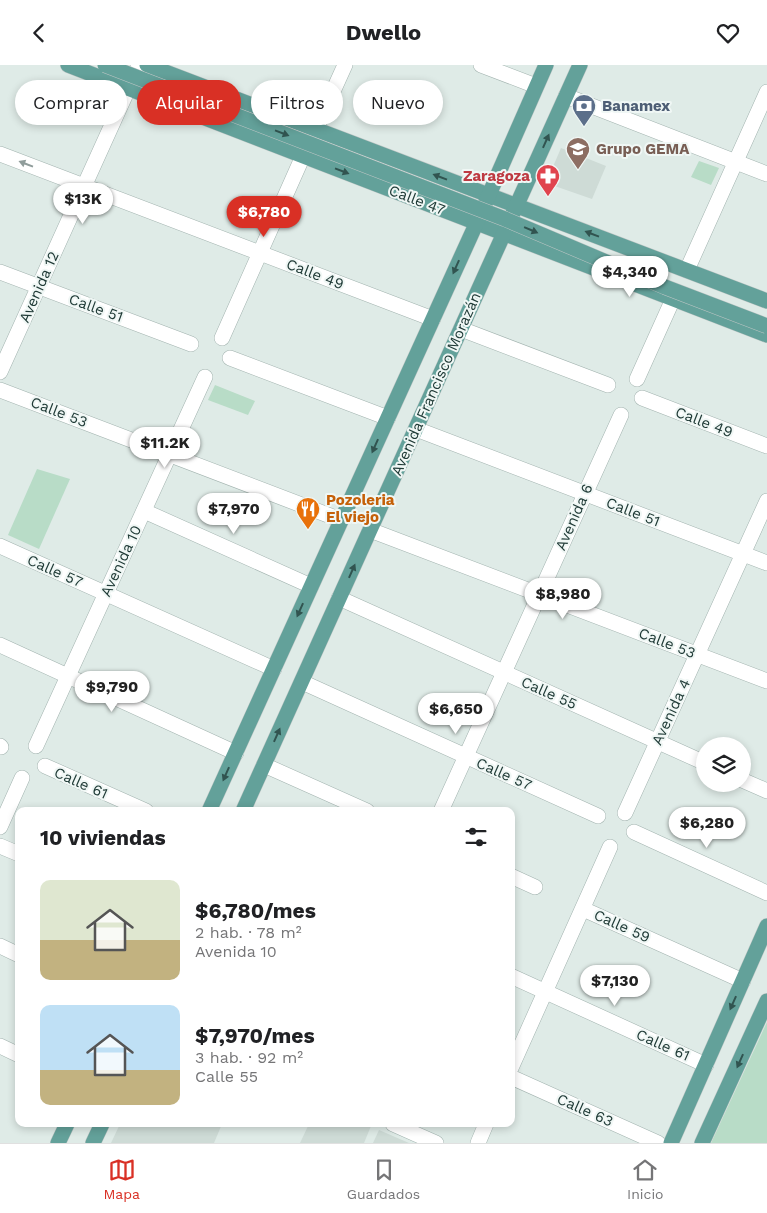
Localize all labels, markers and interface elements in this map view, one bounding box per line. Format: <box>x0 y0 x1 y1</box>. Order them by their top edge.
icon: back <box>25 19 53 47</box>
icon: heart <box>714 19 742 47</box>
text: Dwello <box>346 20 421 45</box>
chip: Comprar <box>15 80 127 125</box>
chip: Alquilar <box>137 80 241 125</box>
chip: Filtros <box>251 80 343 125</box>
chip: Nuevo <box>353 80 443 125</box>
bank icon: Banamex <box>571 93 597 127</box>
place label: Banamex <box>602 97 670 115</box>
one-way arrow <box>274 130 289 137</box>
one-way arrow <box>542 134 550 148</box>
school or university icon: Grupo GEMA <box>565 136 591 170</box>
place label: Grupo GEMA <box>596 140 690 158</box>
one-way arrow <box>18 160 33 168</box>
pharmacy icon: Zaragoza <box>535 163 561 197</box>
one-way arrow <box>334 167 349 175</box>
place label: Zaragoza <box>463 167 530 185</box>
one-way arrow <box>433 172 447 180</box>
street label: Calle 47 <box>386 181 448 219</box>
pin: $13K <box>53 183 113 225</box>
text: $13K <box>64 189 102 208</box>
pin: $6,780 <box>223 195 305 238</box>
text: $6,780 <box>238 202 290 221</box>
one-way arrow <box>524 227 538 235</box>
one-way arrow <box>584 230 599 238</box>
street label: Avenida 12 <box>15 249 63 325</box>
street label: Calle 49 <box>284 255 346 293</box>
pin: $4,340 <box>589 255 671 298</box>
one-way arrow <box>452 260 460 274</box>
text: $4,340 <box>602 262 658 281</box>
street label: Calle 51 <box>66 290 126 326</box>
street label: Avenida Francisco Morazán <box>387 290 485 478</box>
street label: Calle 53 <box>28 393 90 431</box>
street label: Calle 49 <box>673 403 735 441</box>
pin: $11.2K <box>124 427 206 469</box>
text: $11.2K <box>140 433 190 452</box>
one-way arrow <box>370 439 378 453</box>
street label: Avenida 6 <box>551 481 597 553</box>
place label: Pozoleria El viejo <box>326 491 395 526</box>
pin: $7,970 <box>193 493 275 535</box>
street label: Calle 51 <box>603 494 663 530</box>
restaurant icon: Pozoleria El viejo <box>295 496 321 530</box>
text: $7,970 <box>208 499 260 518</box>
street label: Avenida 10 <box>97 522 145 600</box>
street label: Calle 57 <box>24 551 86 591</box>
one-way arrow <box>348 564 356 578</box>
pin: $8,980 <box>522 577 604 620</box>
text: $8,980 <box>535 584 591 603</box>
one-way arrow <box>296 603 304 617</box>
street label: Calle 53 <box>636 624 698 662</box>
pin: $9,790 <box>71 671 153 713</box>
street label: Calle 55 <box>518 673 580 713</box>
street label: Avenida 4 <box>648 676 694 748</box>
text: $9,790 <box>86 677 138 696</box>
pin: $6,650 <box>415 693 497 735</box>
text: $6,650 <box>429 699 483 718</box>
one-way arrow <box>274 728 282 742</box>
map controls <box>696 737 751 792</box>
button: layers <box>696 737 751 792</box>
street label: Calle 57 <box>473 754 535 794</box>
street label: Calle 61 <box>51 763 111 803</box>
one-way arrow <box>222 767 230 781</box>
pin: $6,280 <box>666 807 748 849</box>
text: $6,280 <box>680 813 734 832</box>
icon: filters <box>462 823 490 851</box>
text: 10 viviendas <box>40 825 166 850</box>
text: $6,780/mes <box>195 898 316 923</box>
icon: home <box>80 900 140 960</box>
street label: Calle 59 <box>591 906 653 946</box>
text: 2 hab. · 78 m² <box>195 923 302 942</box>
text: Avenida 10 <box>195 942 277 961</box>
pin: $7,130 <box>574 965 656 1007</box>
text: $7,130 <box>591 971 639 990</box>
one-way arrow <box>729 996 737 1010</box>
text: $7,970/mes <box>195 1023 315 1048</box>
icon: home <box>80 1025 140 1085</box>
street label: Calle 61 <box>633 1025 693 1065</box>
text: 3 hab. · 92 m² <box>195 1048 303 1067</box>
one-way arrow <box>735 1054 743 1068</box>
text: Calle 55 <box>195 1067 258 1086</box>
street label: Calle 63 <box>554 1090 616 1130</box>
tab: Mapa <box>103 1156 140 1202</box>
tab: Guardados <box>347 1156 420 1202</box>
tab: Inicio <box>627 1156 664 1202</box>

